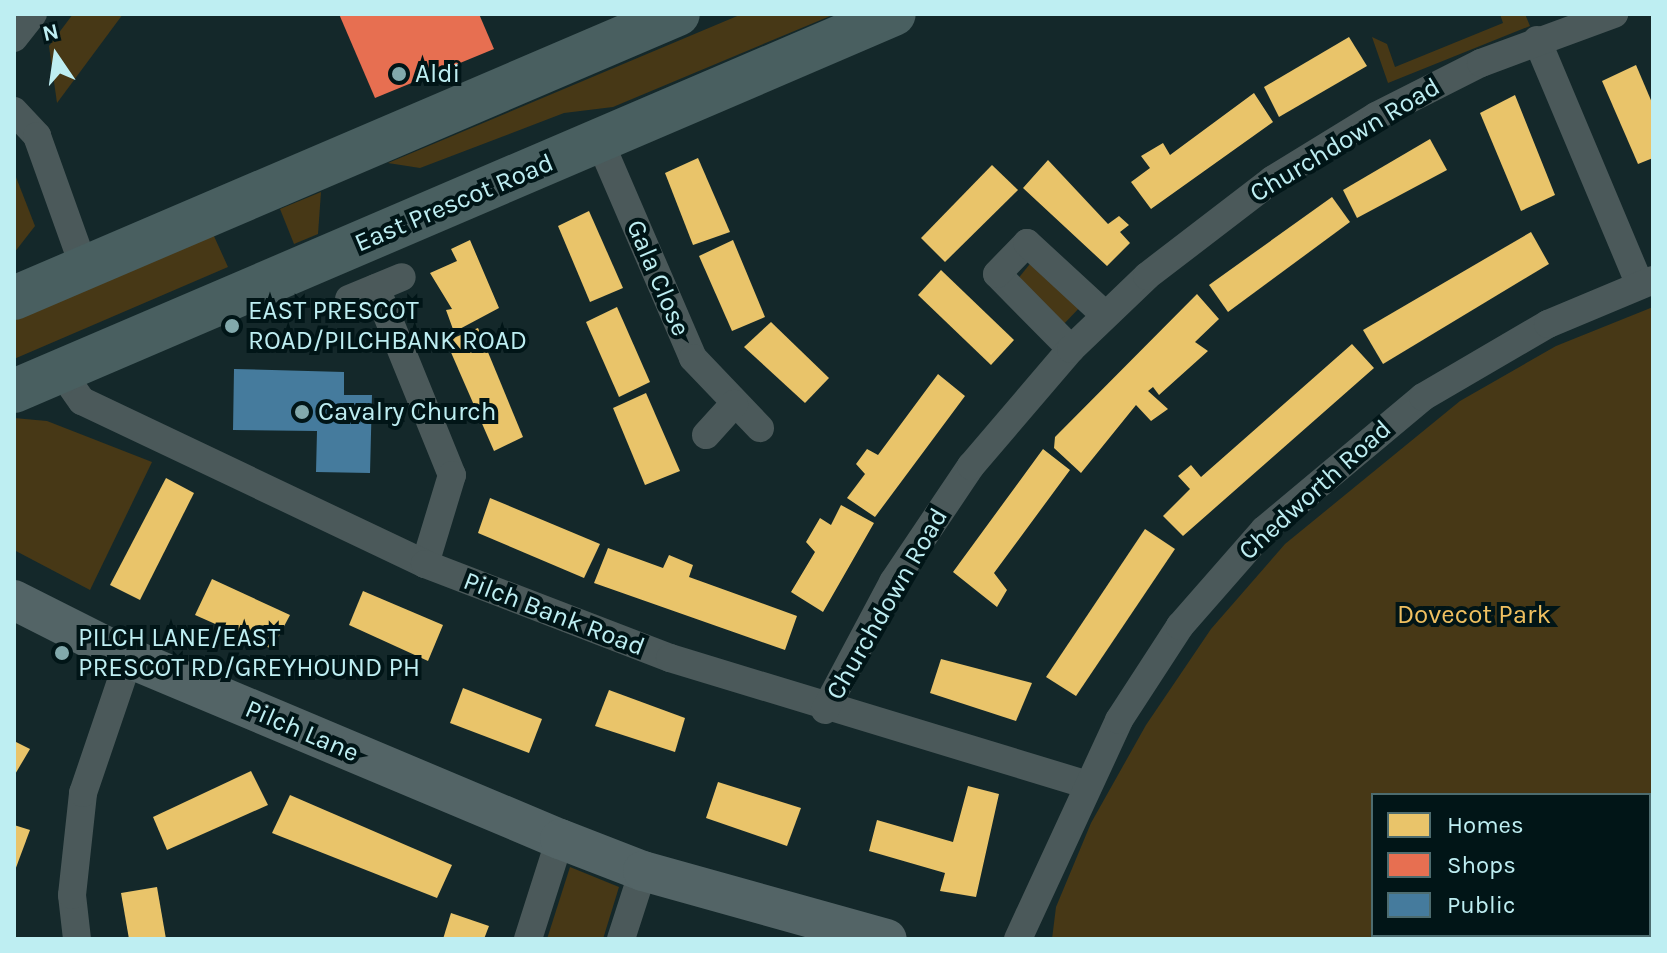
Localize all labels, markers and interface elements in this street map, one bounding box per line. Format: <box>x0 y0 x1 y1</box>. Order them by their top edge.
north arrow <box>16 16 96 96</box>
text: N <box>40 18 61 47</box>
place label: Aldi <box>415 58 460 90</box>
marker: Aldi <box>390 65 408 83</box>
street label: Churchdown Road <box>1244 71 1446 209</box>
street label: East Prescot Road <box>350 147 558 259</box>
street label: Gala Close <box>620 215 696 341</box>
place label: EAST PRESCOT ROAD/PILCHBANK ROAD <box>248 295 527 356</box>
marker: EAST PRESCOT ROAD/PILCHBANK ROAD <box>223 317 241 335</box>
place label: Cavalry Church <box>318 396 496 428</box>
marker: Cavalry Church <box>293 403 311 421</box>
street label: Chedworth Road <box>1232 413 1398 567</box>
street label: Churchdown Road <box>819 503 955 705</box>
street label: Pilch Bank Road <box>459 565 649 663</box>
park label: Dovecot Park <box>1397 599 1551 631</box>
place label: PILCH LANE/EAST PRESCOT RD/GREYHOUND PH <box>78 622 420 684</box>
marker: PILCH LANE/EAST PRESCOT RD/GREYHOUND PH <box>53 644 71 662</box>
street label: Pilch Lane <box>241 693 363 769</box>
legend <box>1371 793 1651 937</box>
text: Homes <box>1447 811 1524 839</box>
text: Shops <box>1447 851 1516 879</box>
text: Public <box>1447 891 1515 919</box>

